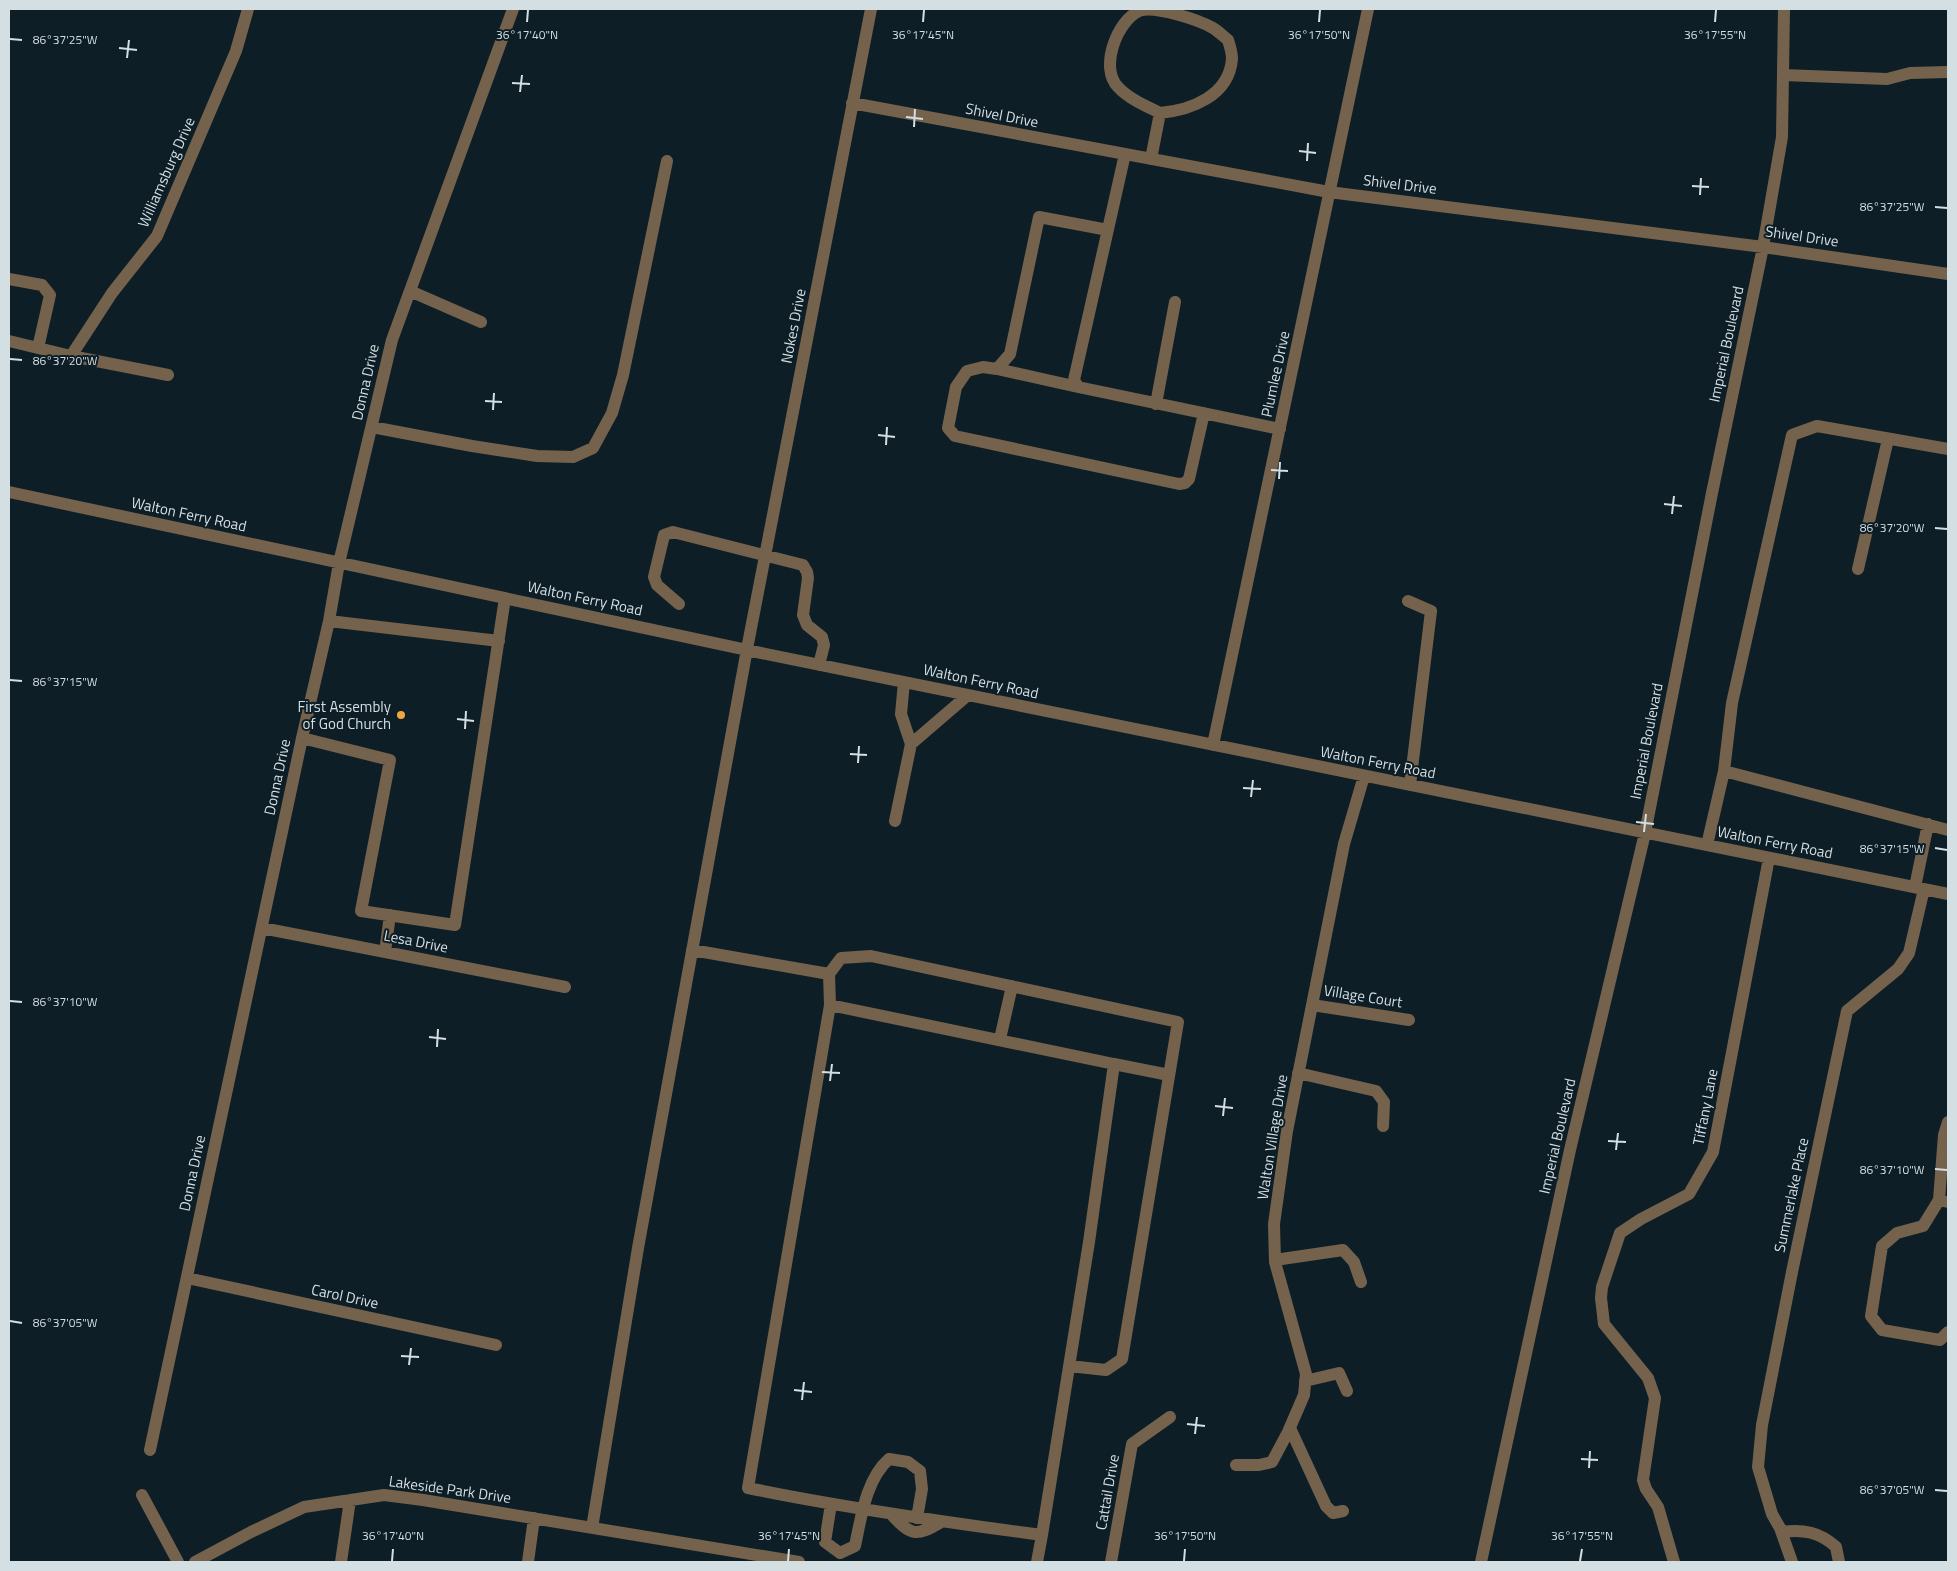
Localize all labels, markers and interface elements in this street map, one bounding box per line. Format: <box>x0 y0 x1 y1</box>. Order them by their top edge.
text: 36°17'40"N <box>496 25 558 44</box>
text: 36°17'45"N <box>892 25 954 44</box>
text: 36°17'50"N <box>1288 25 1350 44</box>
text: 36°17'55"N <box>1684 25 1746 44</box>
text: 86°37'25"W <box>33 30 98 49</box>
street label: Shivel Drive <box>964 97 1040 133</box>
street label: Williamsburg Drive <box>131 113 201 231</box>
street label: Shivel Drive <box>1362 168 1438 200</box>
text: 86°37'25"W <box>1860 197 1925 216</box>
street label: Shivel Drive <box>1764 219 1840 253</box>
street label: Imperial Boulevard <box>1702 284 1750 404</box>
street label: Nokes Drive <box>774 287 812 365</box>
street label: Plumlee Drive <box>1255 329 1295 419</box>
street label: Donna Drive <box>345 342 385 422</box>
text: 86°37'20"W <box>33 351 98 370</box>
street label: Walton Ferry Road <box>129 491 249 537</box>
text: 86°37'20"W <box>1860 518 1925 537</box>
street label: Walton Ferry Road <box>525 575 645 621</box>
street label: Walton Ferry Road <box>921 658 1041 704</box>
text: 86°37'15"W <box>33 672 98 691</box>
street label: Imperial Boulevard <box>1623 681 1669 801</box>
place label: First Assembly of God Church <box>297 695 391 735</box>
marker: First Assembly of God Church <box>395 709 407 721</box>
street label: Donna Drive <box>258 737 296 817</box>
street label: Walton Ferry Road <box>1318 740 1438 784</box>
street label: Walton Ferry Road <box>1715 820 1835 864</box>
text: 86°37'15"W <box>1860 839 1925 858</box>
street label: Lesa Drive <box>382 923 450 959</box>
street label: Village Court <box>1322 978 1405 1014</box>
text: 86°37'10"W <box>33 992 98 1011</box>
street label: Tiffany Lane <box>1686 1067 1724 1147</box>
street label: Walton Village Drive <box>1251 1073 1293 1201</box>
street label: Imperial Boulevard <box>1533 1076 1581 1196</box>
street label: Donna Drive <box>173 1133 211 1213</box>
street label: Summerlake Place <box>1768 1136 1814 1254</box>
text: 86°37'10"W <box>1860 1160 1925 1179</box>
street label: Carol Drive <box>309 1278 381 1314</box>
text: 86°37'05"W <box>33 1313 98 1332</box>
street label: Cattail Drive <box>1089 1452 1125 1532</box>
street label: Lakeside Park Drive <box>387 1469 513 1509</box>
text: 86°37'05"W <box>1860 1480 1925 1499</box>
text: 36°17'40"N <box>362 1526 424 1545</box>
text: 36°17'45"N <box>758 1526 820 1545</box>
text: 36°17'50"N <box>1154 1526 1216 1545</box>
text: 36°17'55"N <box>1551 1526 1613 1545</box>

